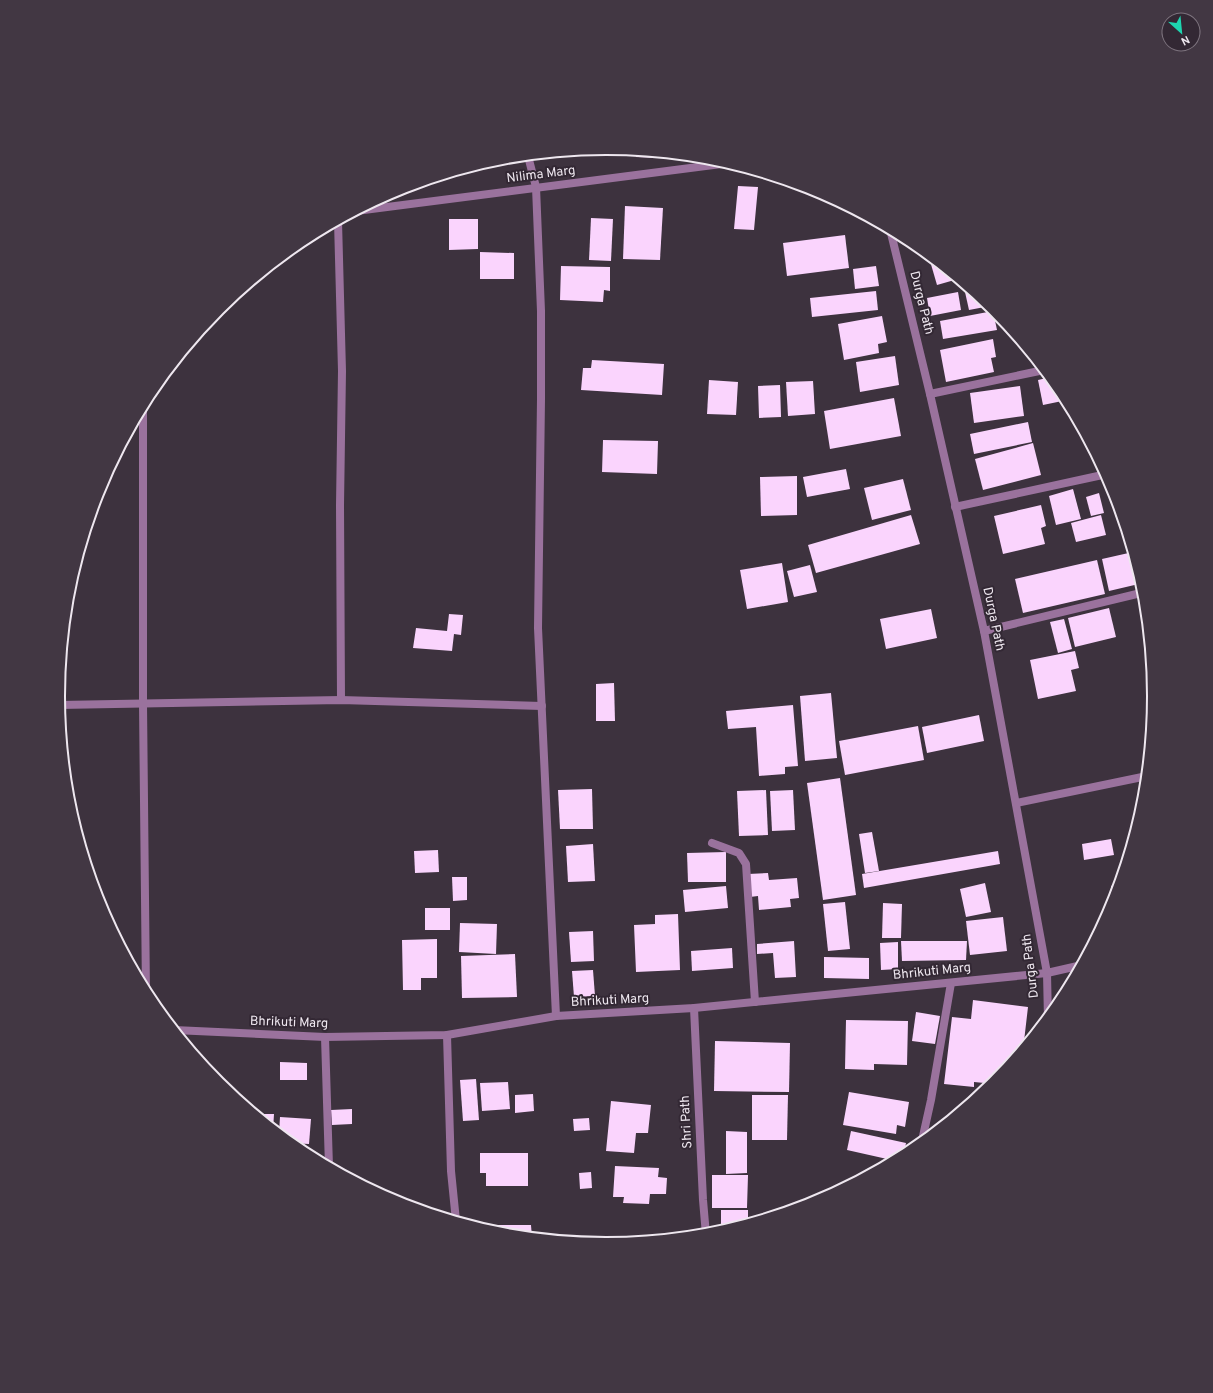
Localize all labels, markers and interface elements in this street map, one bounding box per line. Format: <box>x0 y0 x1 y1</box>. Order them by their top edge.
north arrow <box>1161 12 1201 52</box>
text: N <box>1178 32 1192 48</box>
street label: Nilima Marg <box>506 163 576 187</box>
street label: Durga Path <box>905 270 937 336</box>
street label: Durga Path <box>978 586 1008 652</box>
street label: Durga Path <box>1019 933 1043 999</box>
street label: Bhrikuti Marg <box>892 960 972 984</box>
street label: Bhrikuti Marg <box>570 991 650 1011</box>
street label: Bhrikuti Marg <box>250 1014 328 1032</box>
street label: Shri Path <box>678 1095 696 1149</box>

